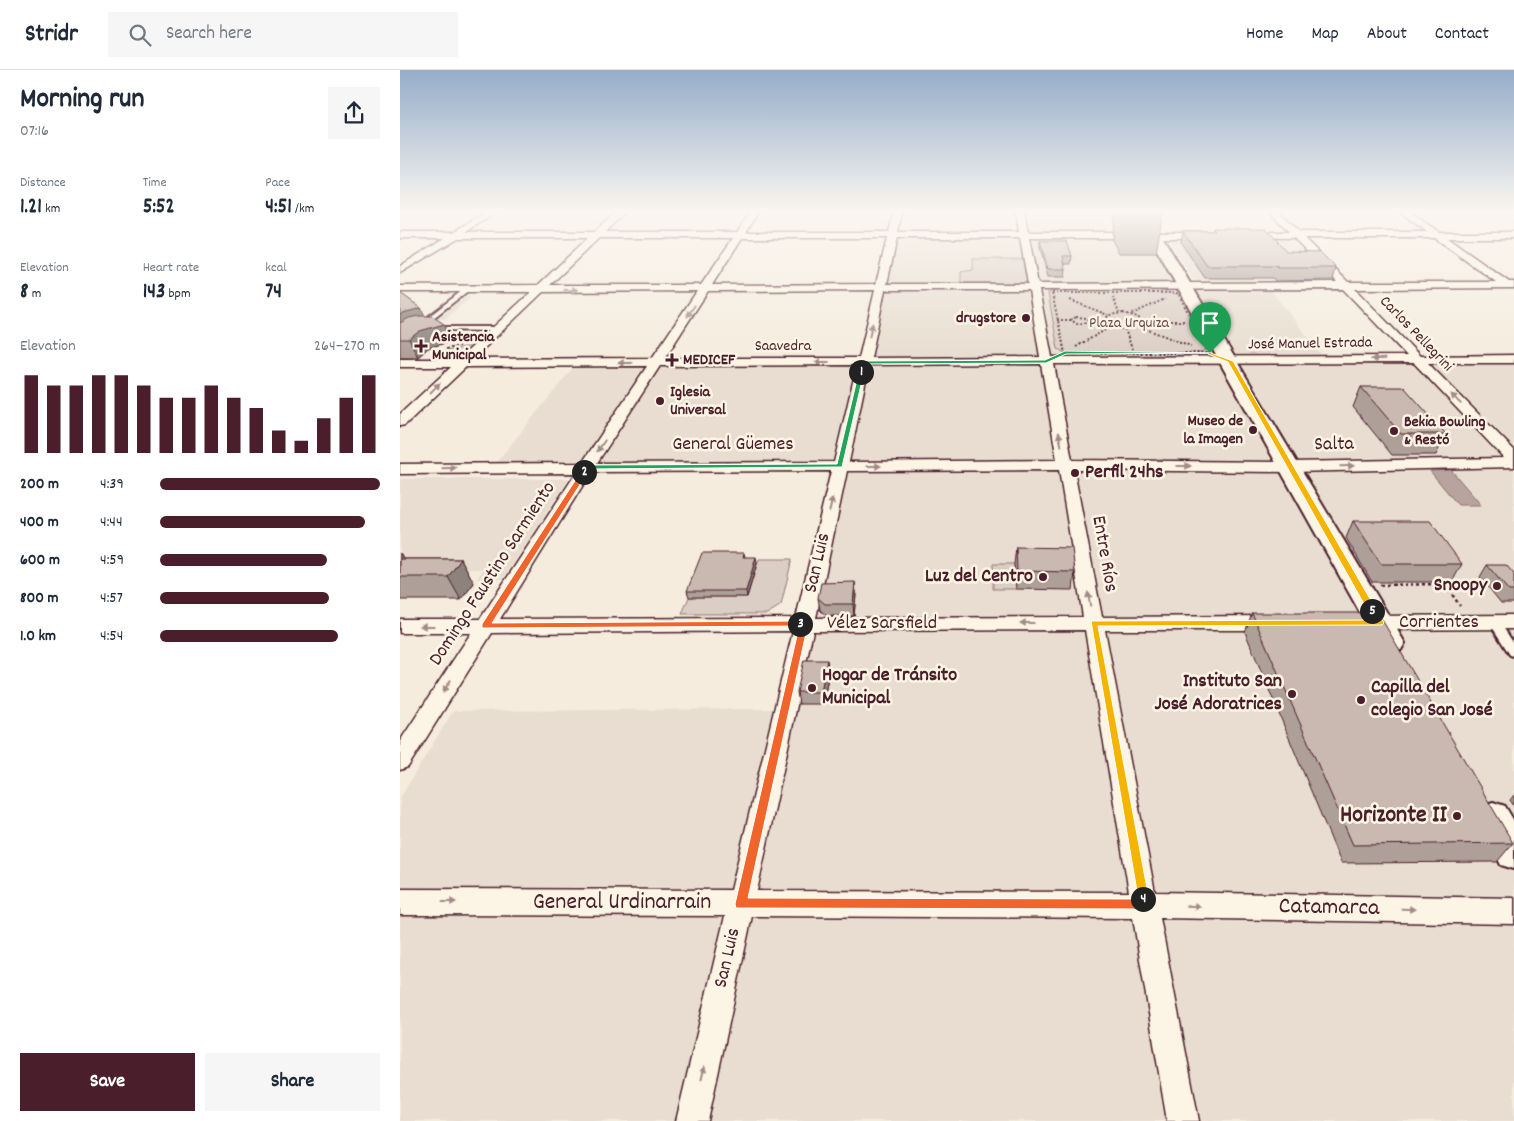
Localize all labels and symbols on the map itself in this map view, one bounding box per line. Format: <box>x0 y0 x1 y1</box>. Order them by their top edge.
one-way arrow <box>563 285 579 293</box>
street label: Carlos Pellegrini <box>1374 291 1458 377</box>
pin <box>1189 302 1231 353</box>
one-way arrow <box>686 304 696 317</box>
place label: drugstore <box>956 307 1016 330</box>
marker: drugstore <box>1020 312 1032 324</box>
park label: Plaza Urquiza <box>1089 312 1169 335</box>
one-way arrow <box>867 322 875 337</box>
place label: Asistencia Municipal <box>432 326 496 367</box>
street label: José Manuel Estrada <box>1248 331 1373 357</box>
street label: Saavedra <box>755 335 812 358</box>
marker: Asistencia Municipal <box>414 339 428 353</box>
place label: MEDICEF <box>683 349 736 372</box>
marker: MEDICEF <box>665 353 679 367</box>
one-way arrow <box>1370 355 1386 363</box>
one-way arrow <box>814 358 830 366</box>
one-way arrow <box>616 359 632 367</box>
pin: 1 <box>848 360 874 384</box>
place label: Iglesia Universal <box>670 381 726 422</box>
one-way arrow <box>429 382 441 394</box>
one-way arrow <box>1450 393 1462 405</box>
marker: Iglesia Universal <box>654 395 666 407</box>
place label: Museo de la Imagen <box>1183 410 1243 451</box>
place label: Bekia Bowling & Restó <box>1404 411 1485 452</box>
marker: Museo de la Imagen <box>1247 424 1259 436</box>
marker: Bekia Bowling & Restó <box>1388 425 1400 437</box>
one-way arrow <box>1056 430 1064 446</box>
street label: General Güemes <box>672 431 794 459</box>
street label: Salta <box>1314 431 1355 459</box>
one-way arrow <box>596 439 606 453</box>
place label: Perfil 24hs <box>1085 459 1164 487</box>
pin: 2 <box>572 460 596 484</box>
one-way arrow <box>866 462 882 470</box>
one-way arrow <box>1176 462 1192 470</box>
one-way arrow <box>1339 462 1355 470</box>
one-way arrow <box>441 464 457 472</box>
marker: Perfil 24hs <box>1069 467 1081 479</box>
street label: Domingo Faustino Sarmiento <box>423 476 563 672</box>
one-way arrow <box>827 498 835 513</box>
street label: Entre Ríos <box>1084 514 1124 594</box>
street label: San Luis <box>798 530 838 596</box>
place label: Luz del Centro <box>925 563 1033 591</box>
marker: Luz del Centro <box>1037 571 1049 583</box>
place label: Snoopy <box>1434 572 1488 600</box>
marker: Snoopy <box>1491 580 1503 592</box>
one-way arrow <box>1085 591 1093 606</box>
pin: 5 <box>1360 598 1384 624</box>
street label: Corrientes <box>1399 609 1479 637</box>
street label: Vélez Sarsfield <box>827 610 937 638</box>
pin: 3 <box>788 612 812 636</box>
one-way arrow <box>1019 619 1035 627</box>
one-way arrow <box>419 622 435 630</box>
place label: Hogar de Tránsito Municipal <box>822 662 957 713</box>
place label: Instituto San José Adoratrices <box>1154 668 1282 719</box>
place label: Capilla del colegio San José <box>1371 674 1493 725</box>
one-way arrow <box>442 679 452 693</box>
marker: Hogar de Tránsito Municipal <box>806 682 818 694</box>
marker: Instituto San José Adoratrices <box>1286 688 1298 700</box>
marker: Capilla del colegio San José <box>1355 694 1367 706</box>
place label: Horizonte II <box>1340 799 1448 833</box>
marker: Horizonte II <box>1451 810 1463 822</box>
street label: General Urdinarrain <box>533 886 711 920</box>
pin: 4 <box>1130 886 1156 912</box>
street label: Catamarca <box>1278 890 1380 926</box>
one-way arrow <box>441 898 457 906</box>
one-way arrow <box>1185 902 1201 910</box>
one-way arrow <box>1400 905 1416 913</box>
street label: San Luis <box>708 925 748 991</box>
one-way arrow <box>699 1066 707 1081</box>

